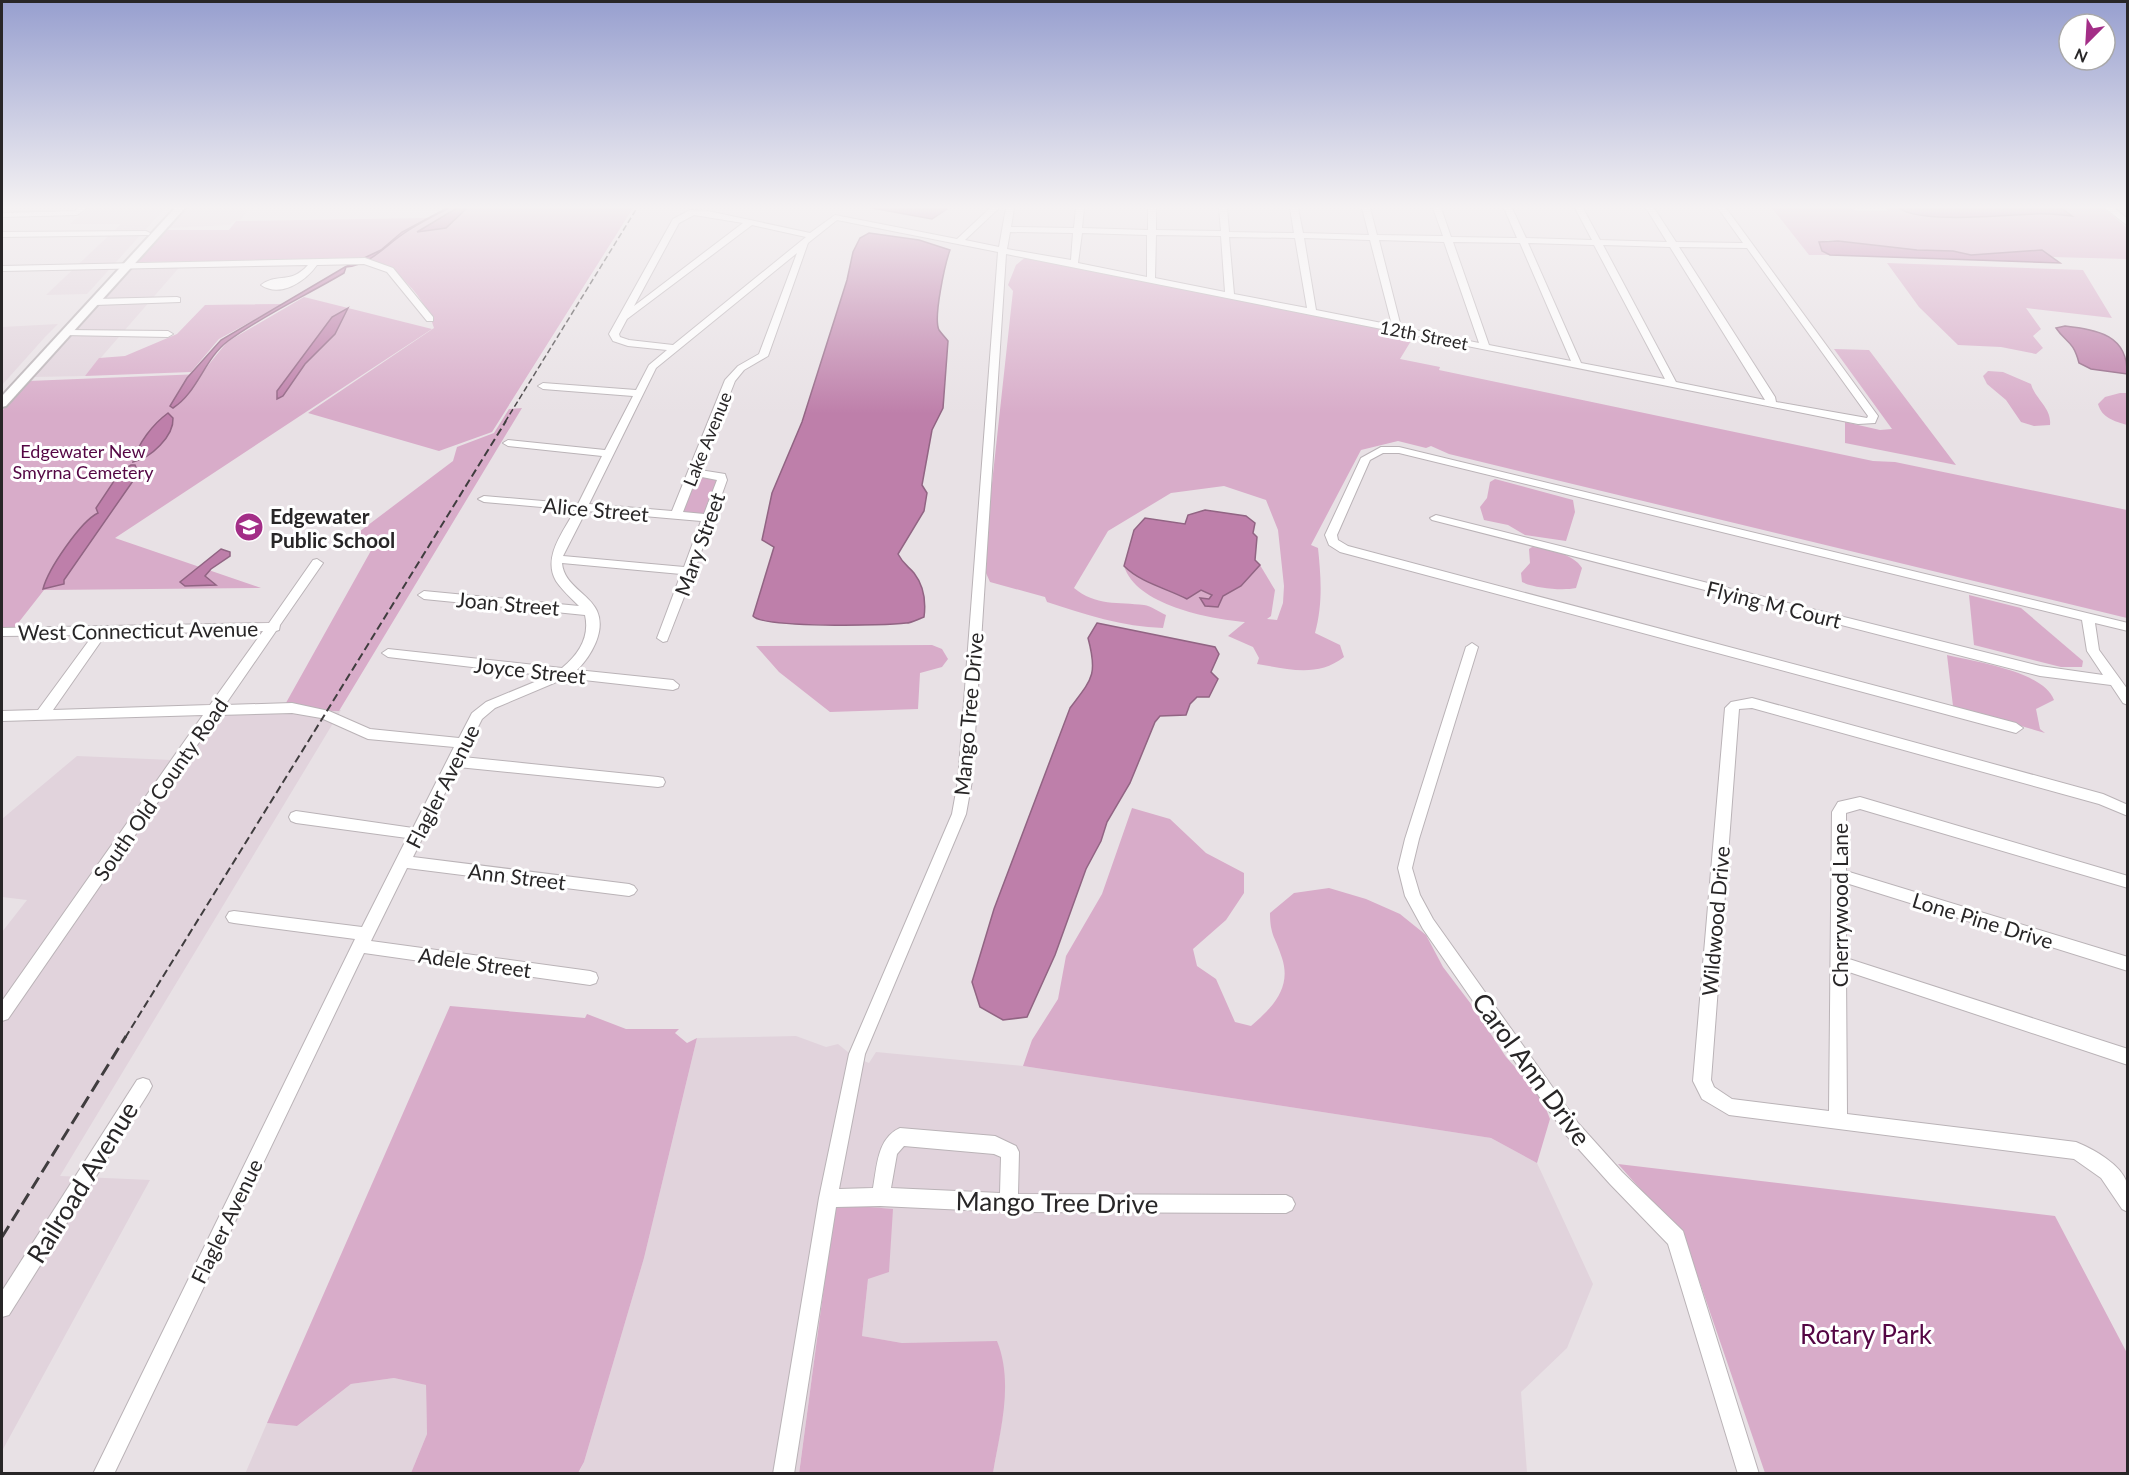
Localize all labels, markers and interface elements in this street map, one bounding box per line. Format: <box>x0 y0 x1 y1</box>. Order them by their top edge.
north arrow <box>2057 12 2117 72</box>
text: N <box>2071 45 2090 67</box>
street label: 12th Street <box>1378 316 1470 354</box>
street label: Lake Avenue <box>678 389 736 489</box>
park label: Edgewater New Smyrna Cemetery <box>13 440 154 483</box>
street label: Mary Street <box>669 488 729 599</box>
street label: Alice Street <box>542 492 650 526</box>
place label: Edgewater Public School <box>270 503 395 552</box>
school or university icon: Edgewater Public School <box>233 511 265 543</box>
street label: Flying M Court <box>1704 575 1844 633</box>
street label: Joan Street <box>455 586 561 620</box>
street label: West Connecticut Avenue <box>18 615 258 645</box>
street label: Mango Tree Drive <box>948 631 988 797</box>
street label: Joyce Street <box>473 652 588 688</box>
street label: South Old County Road <box>88 693 232 885</box>
street label: Flagler Avenue <box>400 720 484 852</box>
street label: Cherrywood Lane <box>1827 823 1852 987</box>
street label: Wildwood Drive <box>1696 845 1734 997</box>
street label: Ann Street <box>467 858 568 894</box>
street label: Lone Pine Drive <box>1910 887 2056 953</box>
street label: Adele Street <box>417 942 533 982</box>
street label: Carol Ann Drive <box>1466 986 1598 1152</box>
street label: Railroad Avenue <box>20 1095 144 1269</box>
street label: Flagler Avenue <box>185 1155 267 1287</box>
street label: Mango Tree Drive <box>955 1184 1159 1220</box>
park label: Rotary Park <box>1800 1318 1933 1350</box>

